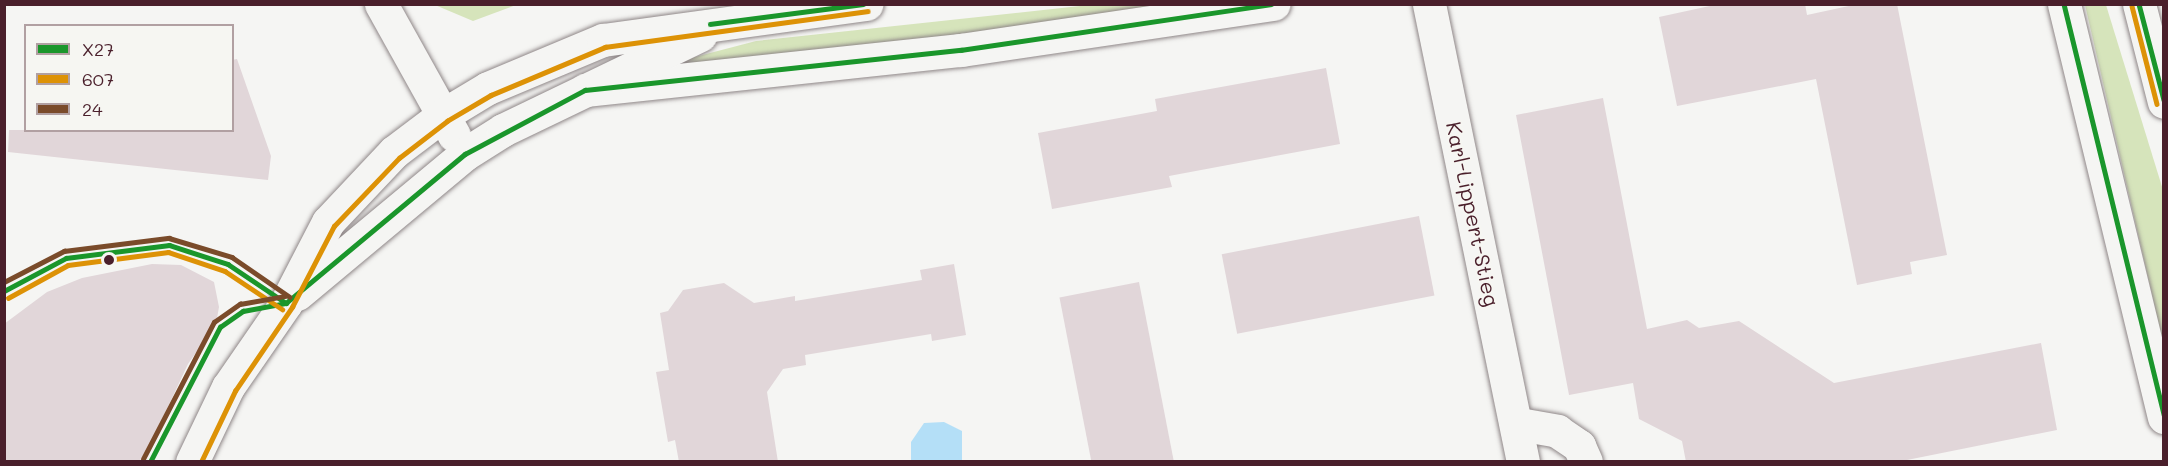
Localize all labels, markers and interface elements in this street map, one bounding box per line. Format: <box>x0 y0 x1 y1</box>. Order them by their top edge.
legend <box>24 24 234 132</box>
text: X27 <box>82 37 114 61</box>
text: 607 <box>82 67 114 91</box>
text: 24 <box>82 97 103 121</box>
street label: Karl-Lippert-Stieg <box>1441 119 1505 309</box>
unlabelled marker <box>103 254 115 266</box>

